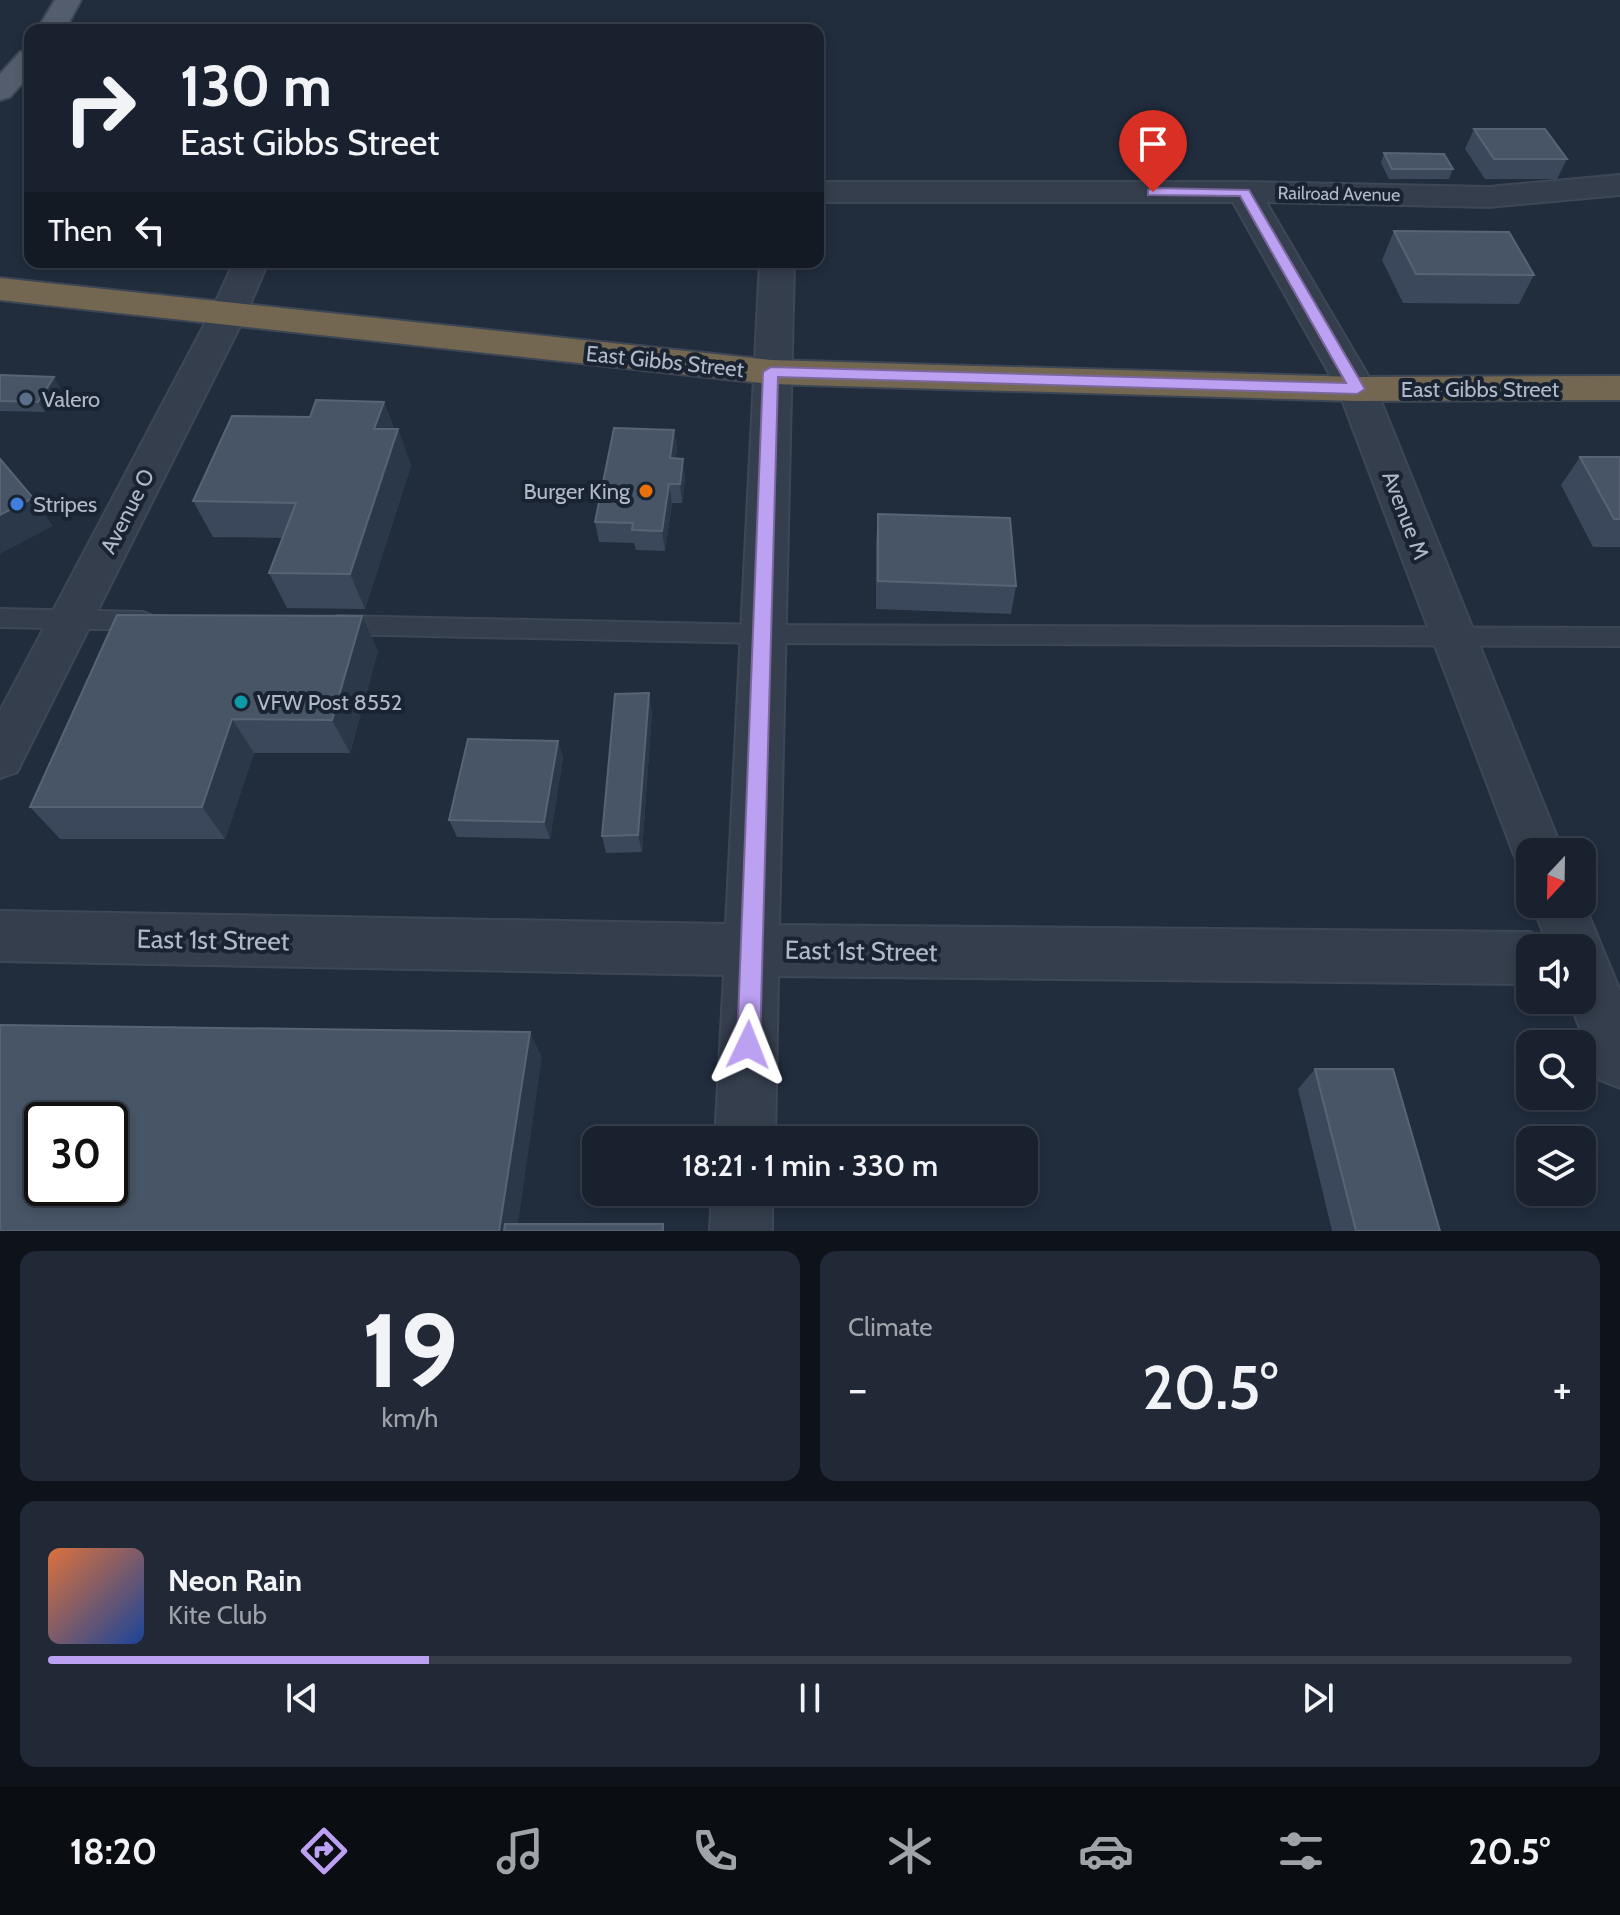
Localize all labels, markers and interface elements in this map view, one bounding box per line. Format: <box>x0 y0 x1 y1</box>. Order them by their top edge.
text: 130 m <box>180 52 332 120</box>
icon: right <box>48 56 152 160</box>
pin <box>1119 110 1187 192</box>
text: East Gibbs Street <box>180 120 439 164</box>
icon: arrive <box>1131 122 1175 166</box>
street label: Railroad Avenue <box>1278 182 1400 206</box>
icon: left <box>128 208 172 252</box>
text: Then <box>48 212 112 249</box>
street label: East Gibbs Street <box>585 340 746 383</box>
street label: East Gibbs Street <box>1401 376 1560 403</box>
place label: Valero <box>42 386 100 413</box>
marker: Valero <box>17 390 35 408</box>
street label: Avenue O <box>95 464 160 558</box>
street label: Avenue M <box>1376 467 1435 563</box>
place label: Burger King <box>524 478 631 505</box>
marker: Burger King <box>637 482 655 500</box>
place label: Stripes <box>33 491 97 518</box>
marker: Stripes <box>8 495 26 513</box>
place label: VFW Post 8552 <box>257 689 402 716</box>
marker: VFW Post 8552 <box>232 693 250 711</box>
north arrow <box>1516 838 1596 918</box>
map controls <box>1516 838 1596 1206</box>
street label: East 1st Street <box>136 923 290 957</box>
street label: East 1st Street <box>784 934 938 968</box>
button: sound <box>1516 934 1596 1014</box>
position arrow <box>706 1003 790 1087</box>
button: search <box>1516 1030 1596 1110</box>
speed limit sign: 30 <box>24 1102 128 1206</box>
button: layers <box>1516 1126 1596 1206</box>
text: 18:21 · 1 min · 330 m <box>682 1147 938 1184</box>
text: 19 <box>362 1287 458 1413</box>
text: Climate <box>848 1311 933 1343</box>
text: 20.5° <box>1142 1351 1278 1424</box>
text: − <box>848 1362 867 1415</box>
text: + <box>1553 1362 1572 1415</box>
text: km/h <box>382 1402 438 1434</box>
text: Neon Rain <box>168 1562 302 1599</box>
text: Kite Club <box>168 1599 267 1631</box>
icon: previous <box>280 1676 324 1720</box>
icon: pause <box>788 1676 832 1720</box>
icon: next <box>1296 1676 1340 1720</box>
icon: directions <box>296 1823 352 1879</box>
icon: music <box>492 1823 548 1879</box>
icon: phone <box>687 1823 743 1879</box>
icon: climate <box>882 1823 938 1879</box>
icon: car <box>1078 1823 1134 1879</box>
icon: filters <box>1273 1823 1329 1879</box>
text: 18:20 <box>70 1829 157 1873</box>
text: 20.5° <box>1468 1829 1550 1873</box>

